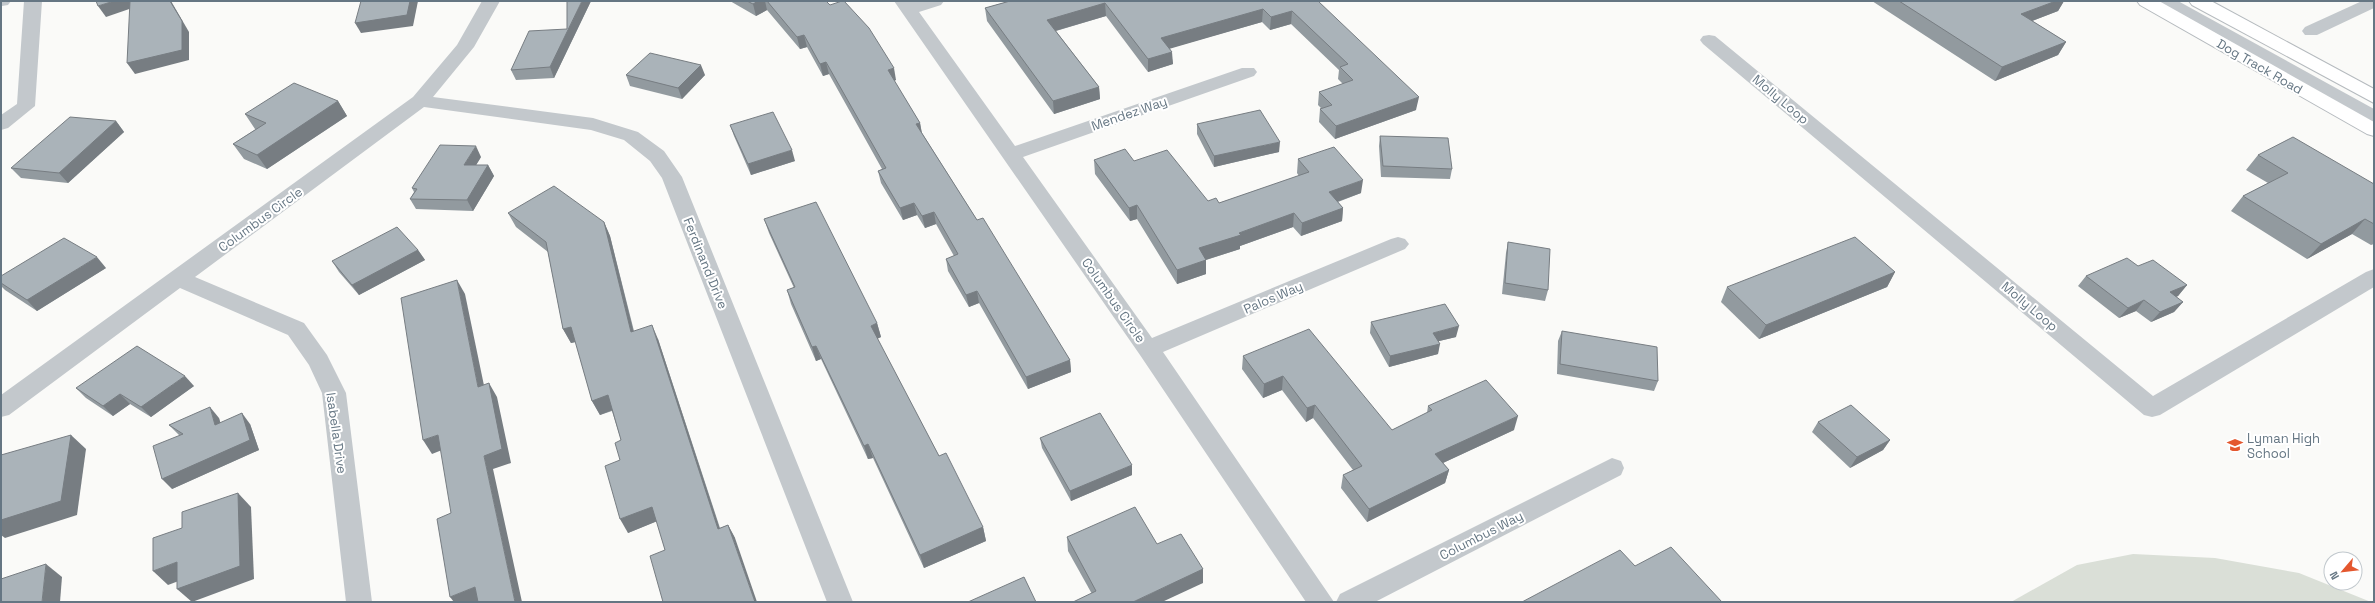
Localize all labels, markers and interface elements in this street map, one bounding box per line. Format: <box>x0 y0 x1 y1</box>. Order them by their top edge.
street label: Dog Track Road <box>2214 35 2306 98</box>
street label: Molly Loop <box>1749 71 1812 128</box>
street label: Mendez Way <box>1089 93 1169 134</box>
street label: Columbus Circle <box>215 183 306 256</box>
street label: Ferdinand Drive <box>679 215 732 311</box>
street label: Columbus Circle <box>1078 254 1149 346</box>
street label: Palos Way <box>1241 277 1305 318</box>
street label: Molly Loop <box>1998 278 2061 335</box>
street label: Isabella Drive <box>322 391 351 475</box>
place label: Lyman High School <box>2247 430 2320 462</box>
school or university icon: Lyman High School <box>2226 436 2244 454</box>
street label: Columbus Way <box>1437 507 1526 564</box>
north arrow <box>2323 551 2363 591</box>
text: N <box>2326 569 2342 582</box>

